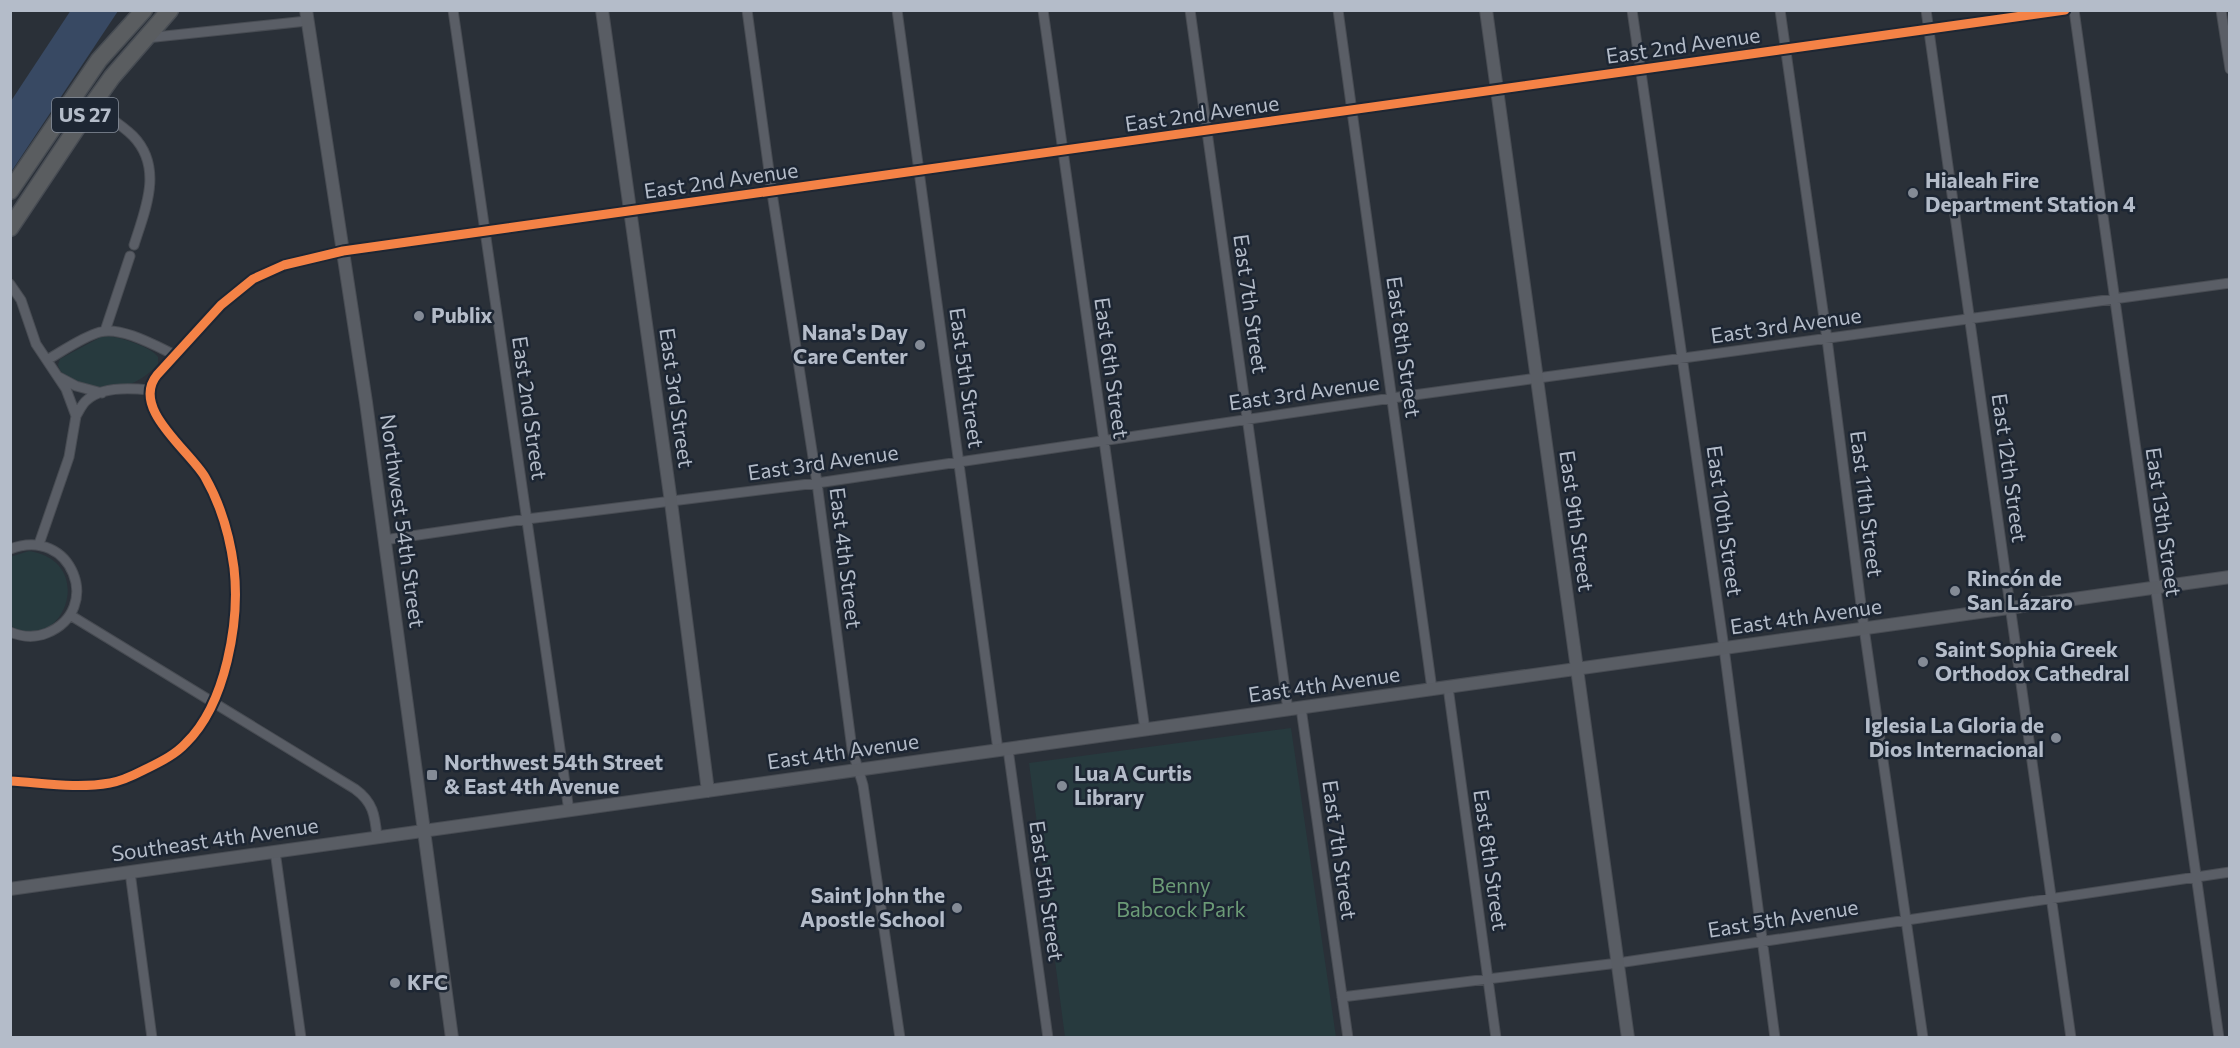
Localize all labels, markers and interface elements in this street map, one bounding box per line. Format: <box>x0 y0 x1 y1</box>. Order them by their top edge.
street label: East 2nd Avenue <box>1604 21 1761 68</box>
street label: East 2nd Avenue <box>1123 89 1280 136</box>
road number: US 27 <box>52 98 118 132</box>
street label: East 2nd Avenue <box>642 156 799 203</box>
place label: Hialeah Fire Department Station 4 <box>1925 167 2136 216</box>
marker: Hialeah Fire Department Station 4 <box>1906 186 1920 200</box>
street label: East 7th Street <box>1229 232 1274 375</box>
street label: East 8th Street <box>1382 275 1427 419</box>
street label: East 6th Street <box>1090 296 1135 440</box>
place label: Publix <box>431 302 493 327</box>
street label: East 3rd Avenue <box>1709 302 1863 347</box>
street label: East 5th Street <box>945 306 990 450</box>
marker: Publix <box>412 309 426 323</box>
place label: Nana's Day Care Center <box>793 319 908 368</box>
street label: East 3rd Street <box>655 326 700 469</box>
street label: East 2nd Street <box>508 334 553 481</box>
marker: Nana's Day Care Center <box>913 338 927 352</box>
street label: East 3rd Avenue <box>1227 369 1381 414</box>
street label: East 12th Street <box>1988 392 2033 544</box>
street label: Northwest 54th Street <box>376 412 431 629</box>
street label: East 11th Street <box>1846 429 1889 579</box>
street label: East 3rd Avenue <box>746 439 900 484</box>
street label: East 10th Street <box>1703 444 1748 598</box>
street label: East 13th Street <box>2142 446 2187 598</box>
street label: East 9th Street <box>1555 449 1600 593</box>
street label: East 4th Street <box>825 486 868 630</box>
place label: Rincón de San Lázaro <box>1967 565 2073 614</box>
marker: Rincón de San Lázaro <box>1948 584 1962 598</box>
street label: East 4th Avenue <box>1728 592 1883 639</box>
place label: Saint Sophia Greek Orthodox Cathedral <box>1935 636 2130 685</box>
marker: Saint Sophia Greek Orthodox Cathedral <box>1916 655 1930 669</box>
street label: East 4th Avenue <box>1246 660 1401 707</box>
place label: Iglesia La Gloria de Dios Internacional <box>1865 712 2044 761</box>
street label: East 4th Avenue <box>765 727 920 774</box>
marker: Iglesia La Gloria de Dios Internacional <box>2049 731 2063 745</box>
place label: Northwest 54th Street & East 4th Avenue <box>444 749 663 798</box>
place label: Lua A Curtis Library <box>1074 760 1192 809</box>
marker: Northwest 54th Street & East 4th Avenue <box>425 768 439 782</box>
street label: East 7th Street <box>1318 778 1363 921</box>
marker: Lua A Curtis Library <box>1055 779 1069 793</box>
street label: East 8th Street <box>1469 788 1514 932</box>
street label: Southeast 4th Avenue <box>110 812 320 865</box>
street label: East 5th Street <box>1025 819 1070 963</box>
park label: Benny Babcock Park <box>1116 872 1246 921</box>
place label: Saint John the Apostle School <box>800 882 945 931</box>
street label: East 5th Avenue <box>1706 893 1860 942</box>
marker: Saint John the Apostle School <box>950 901 964 915</box>
place label: KFC <box>407 969 448 994</box>
marker: KFC <box>388 976 402 990</box>

